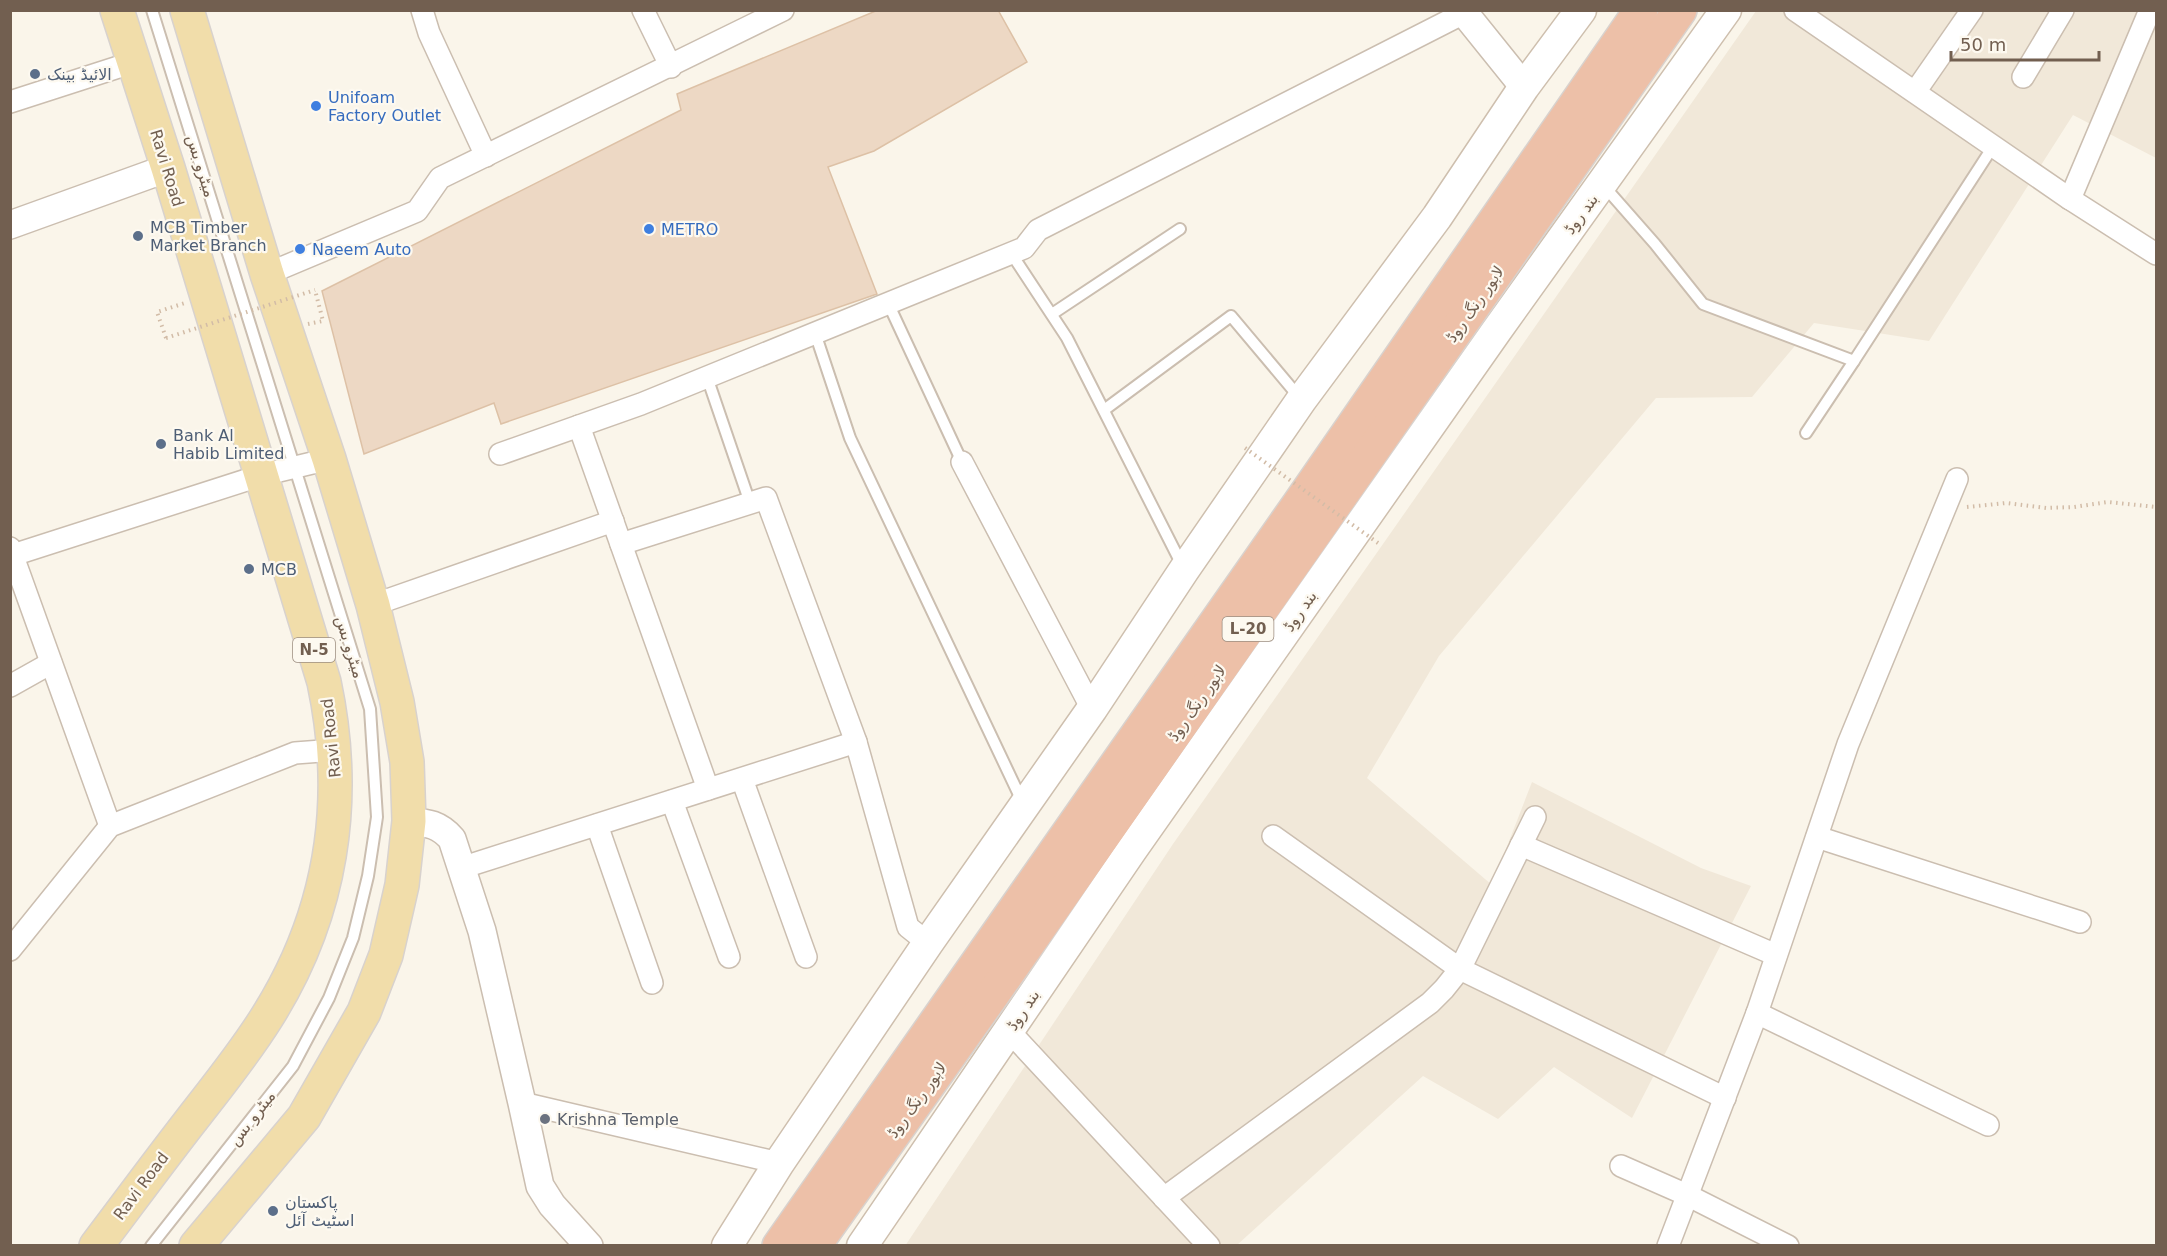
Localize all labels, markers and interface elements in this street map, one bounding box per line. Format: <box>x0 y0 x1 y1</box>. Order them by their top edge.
scale bar <box>1951 24 2100 62</box>
text: 50 m <box>1960 34 2006 55</box>
place label: الائیڈ بینک <box>47 65 112 84</box>
marker: الائیڈ بینک <box>28 67 42 81</box>
place label: Unifoam Factory Outlet <box>328 88 441 125</box>
marker: Unifoam Factory Outlet <box>309 99 323 113</box>
street label: Ravi Road <box>146 127 188 209</box>
street label: میٹرو بس <box>181 132 220 200</box>
street label: بند روڈ <box>1560 190 1603 239</box>
place label: MCB Timber Market Branch <box>150 218 267 255</box>
place label: METRO <box>661 220 718 239</box>
marker: METRO <box>642 222 656 236</box>
marker: MCB Timber Market Branch <box>131 229 145 243</box>
place label: Naeem Auto <box>312 240 411 259</box>
marker: Naeem Auto <box>293 242 307 256</box>
street label: لاہور رنگ روڈ <box>1442 262 1509 346</box>
place label: Bank Al Habib Limited <box>173 426 284 463</box>
marker: Bank Al Habib Limited <box>154 437 168 451</box>
place label: MCB <box>261 560 297 579</box>
marker: MCB <box>242 562 256 576</box>
street label: بند روڈ <box>1279 587 1322 636</box>
street label: میٹرو بس <box>330 613 369 681</box>
road number: L-20 <box>1222 617 1274 641</box>
road number: N-5 <box>293 638 335 662</box>
street label: لاہور رنگ روڈ <box>1164 661 1231 745</box>
street label: Ravi Road <box>317 697 345 779</box>
street label: بند روڈ <box>1002 986 1044 1035</box>
street label: لاہور رنگ روڈ <box>883 1059 952 1142</box>
street label: میٹرو بس <box>225 1087 280 1150</box>
place label: Krishna Temple <box>557 1110 679 1129</box>
marker: Krishna Temple <box>538 1112 552 1126</box>
street label: Ravi Road <box>109 1148 173 1224</box>
place label: پاکستان اسٹیٹ آئل <box>285 1193 354 1230</box>
marker: پاکستان اسٹیٹ آئل <box>266 1204 280 1218</box>

